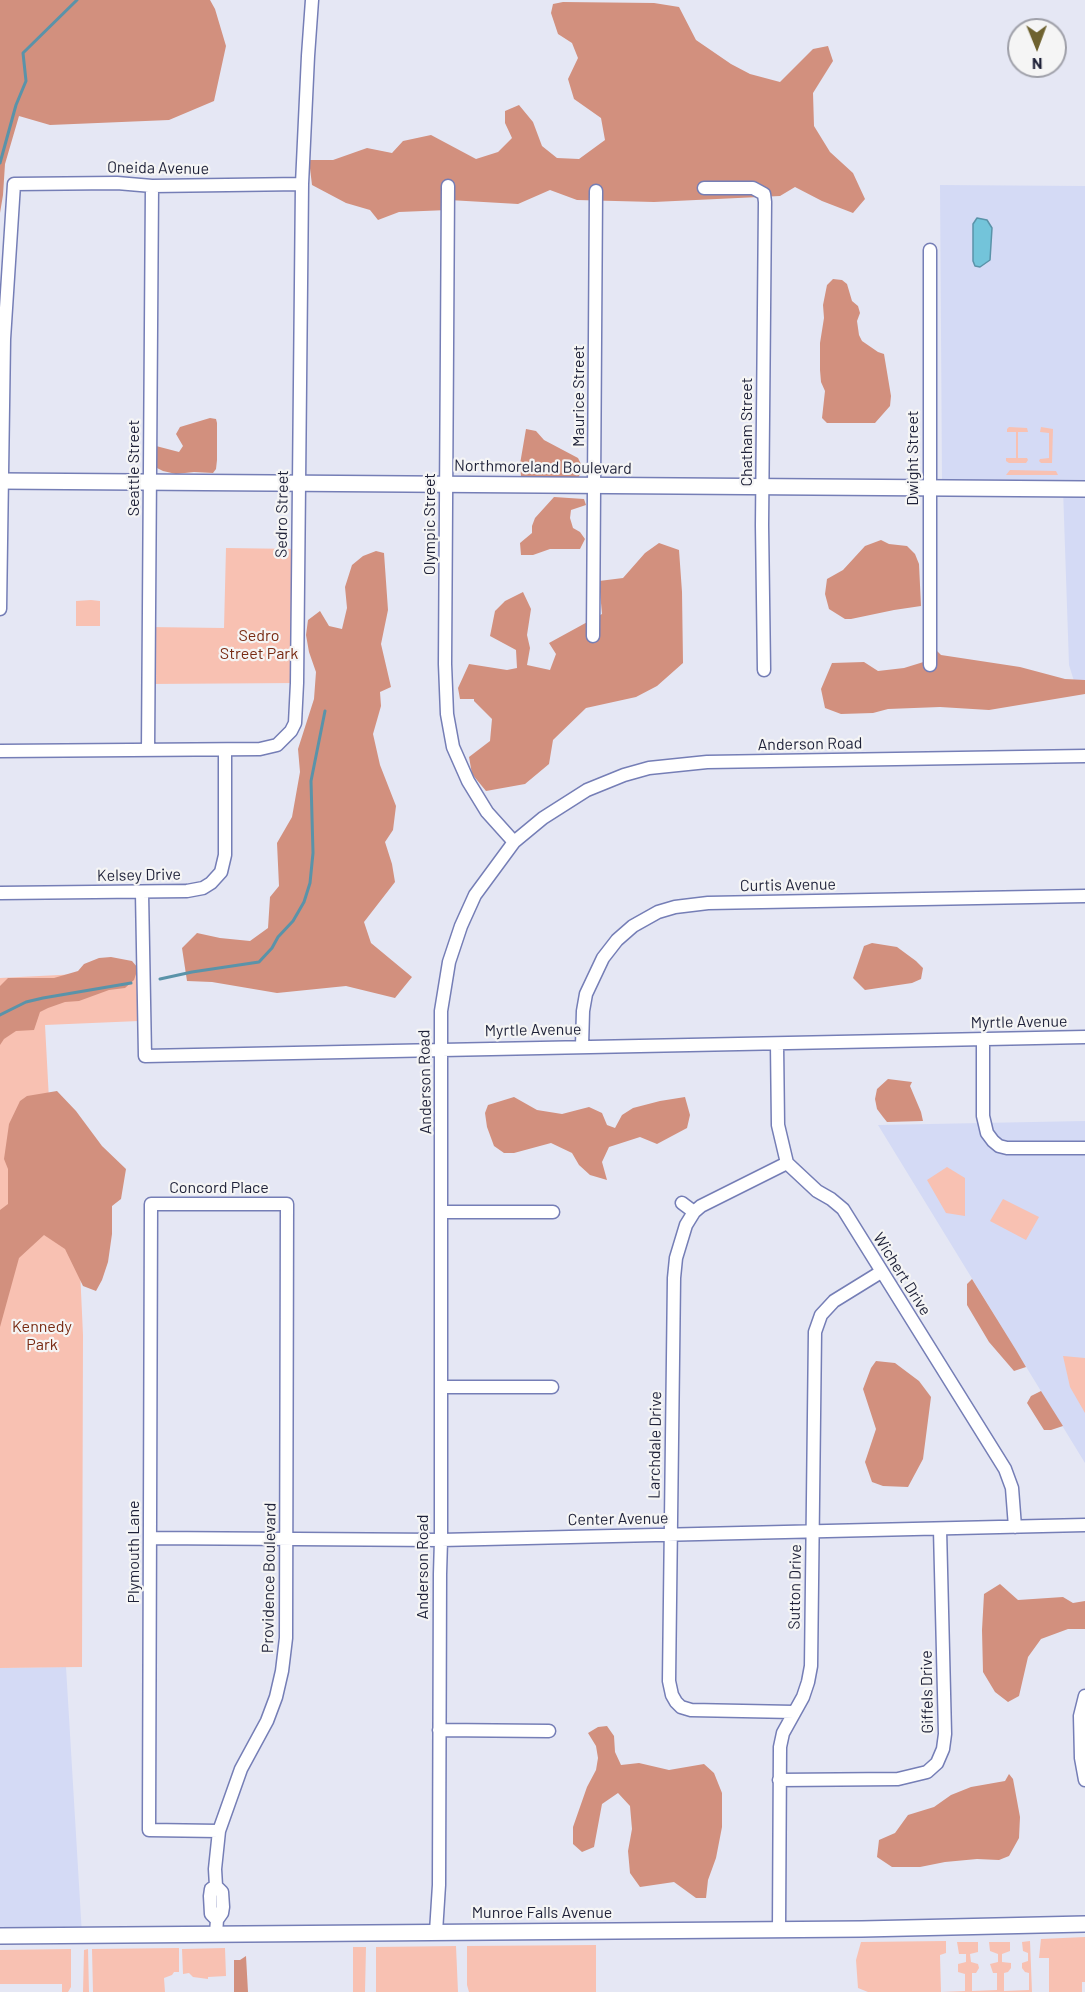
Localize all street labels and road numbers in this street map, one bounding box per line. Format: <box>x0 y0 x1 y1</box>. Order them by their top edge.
street label: Oneida Avenue <box>107 158 209 178</box>
street label: Maurice Street <box>569 345 589 447</box>
street label: Chatham Street <box>737 377 757 487</box>
street label: Dwight Street <box>903 410 923 506</box>
street label: Seattle Street <box>124 420 144 516</box>
street label: Northmoreland Boulevard <box>454 456 632 478</box>
street label: Sedro Street <box>272 470 292 558</box>
street label: Olympic Street <box>420 473 440 575</box>
street label: Anderson Road <box>757 733 863 755</box>
street label: Kelsey Drive <box>97 865 181 885</box>
street label: Curtis Avenue <box>740 875 836 895</box>
street label: Myrtle Avenue <box>970 1012 1068 1032</box>
street label: Myrtle Avenue <box>484 1020 582 1040</box>
street label: Anderson Road <box>414 1029 436 1135</box>
street label: Concord Place <box>169 1178 269 1198</box>
street label: Wichert Drive <box>869 1229 935 1319</box>
street label: Larchdale Drive <box>644 1391 666 1499</box>
street label: Plymouth Lane <box>124 1501 144 1603</box>
street label: Providence Boulevard <box>258 1503 280 1653</box>
street label: Center Avenue <box>567 1509 669 1529</box>
street label: Anderson Road <box>413 1515 433 1619</box>
street label: Sutton Drive <box>785 1544 805 1630</box>
street label: Giffels Drive <box>917 1650 937 1734</box>
street label: Munroe Falls Avenue <box>472 1903 612 1923</box>

